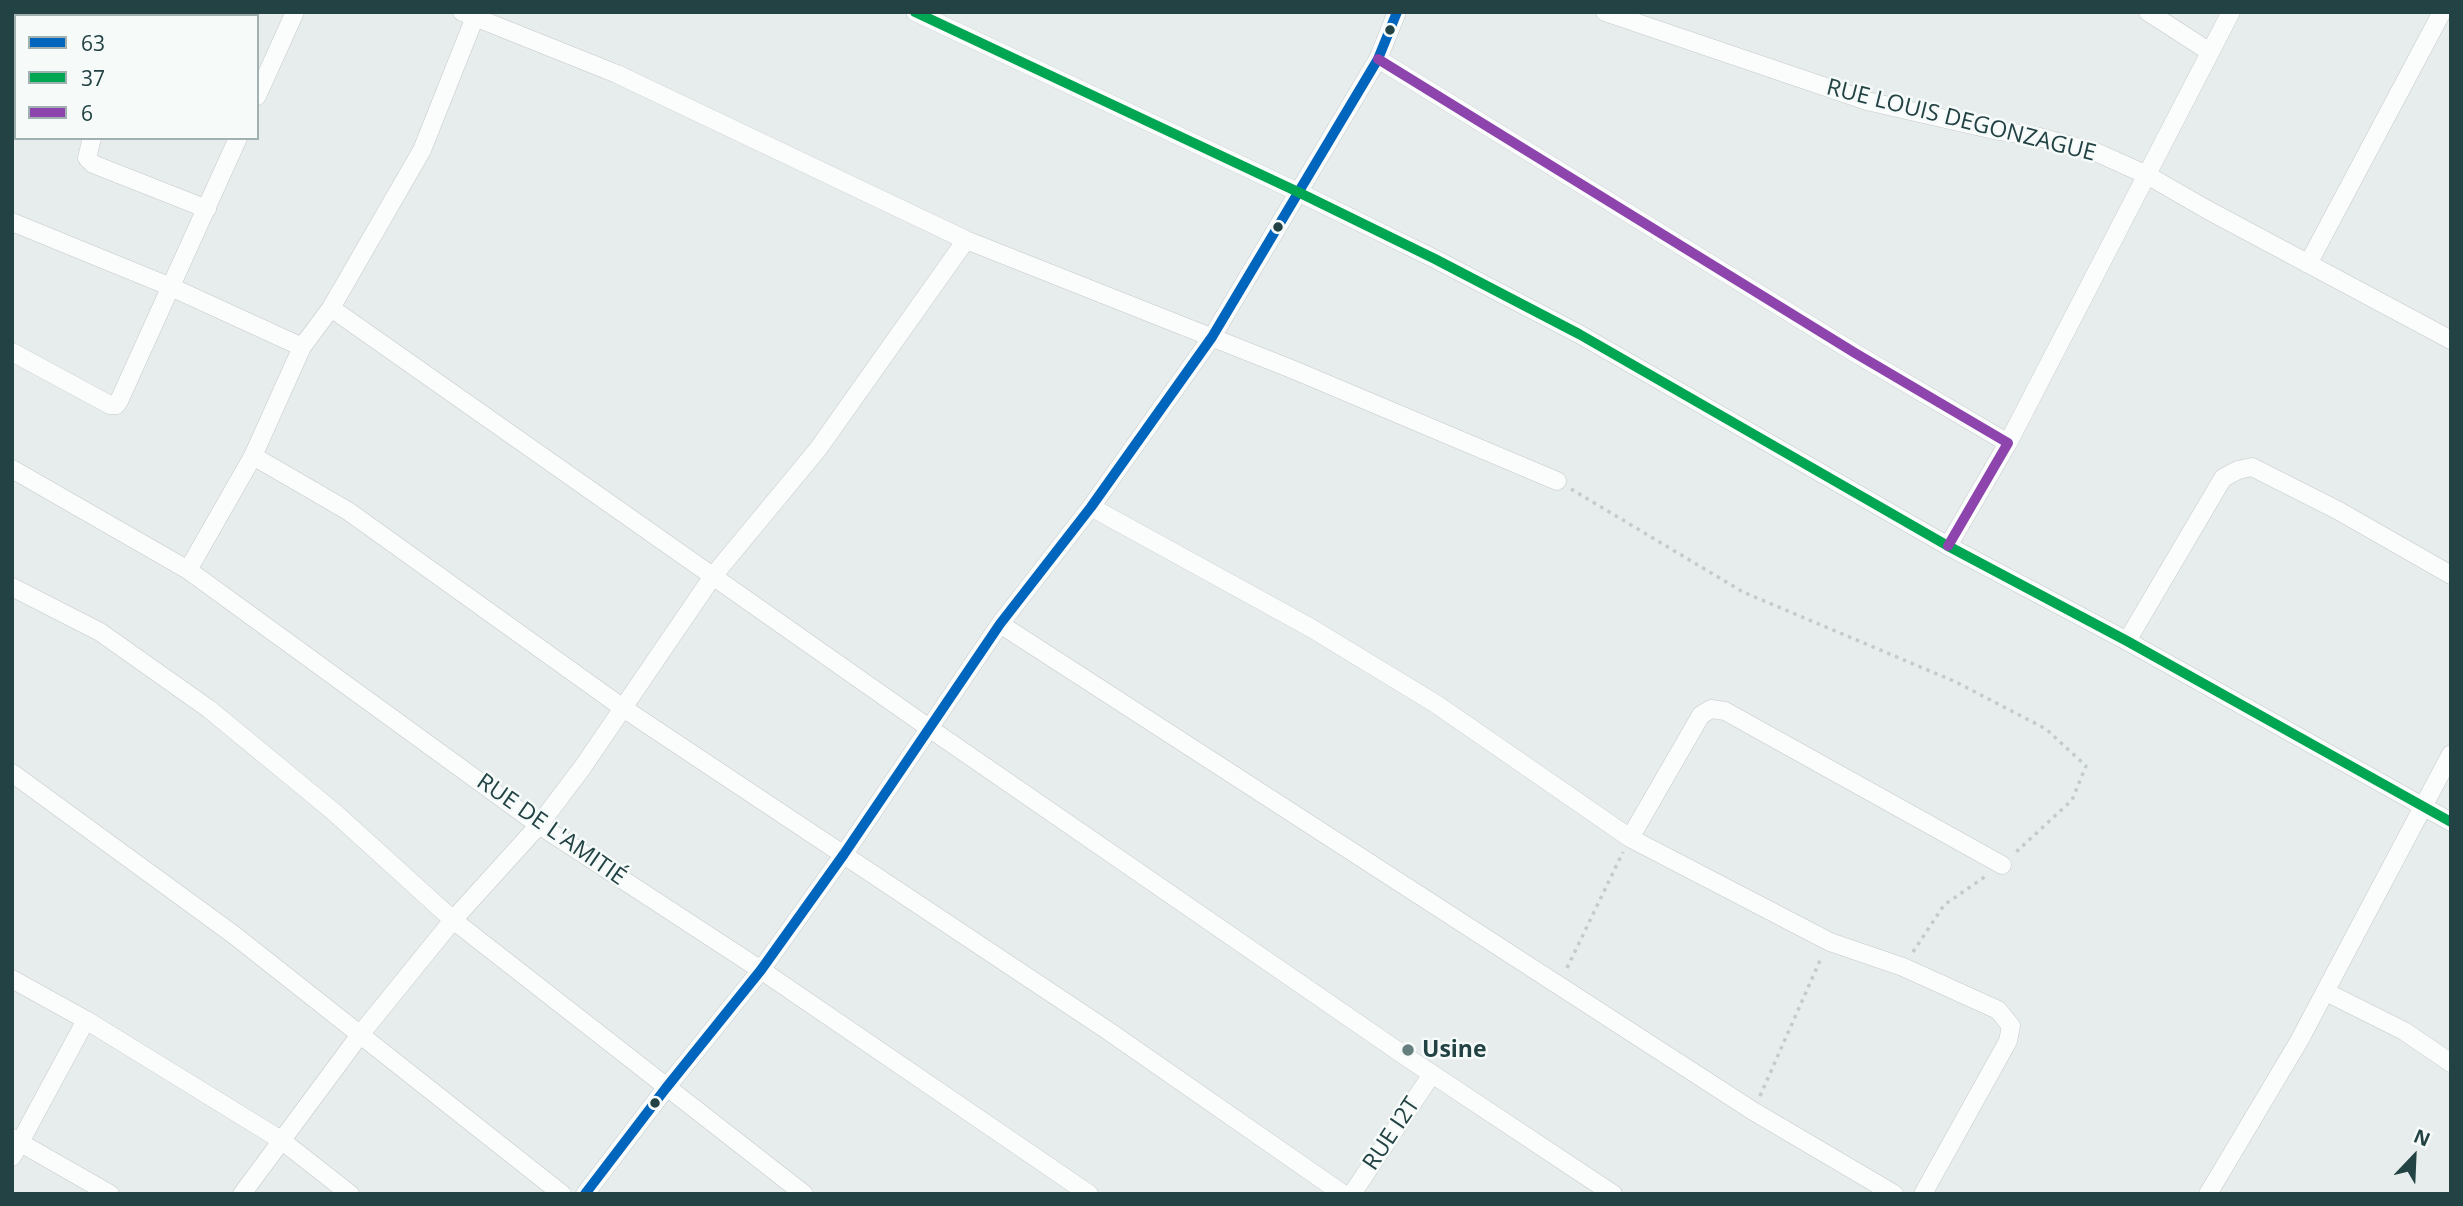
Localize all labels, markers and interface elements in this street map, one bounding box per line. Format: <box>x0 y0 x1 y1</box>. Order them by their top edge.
legend <box>14 14 259 140</box>
unlabelled marker <box>1383 23 1397 37</box>
text: 63 <box>81 29 105 57</box>
text: 37 <box>81 64 105 92</box>
street label: RUE LOUIS DEGONZAGUE <box>1823 74 2099 168</box>
text: 6 <box>81 99 93 127</box>
unlabelled marker <box>1271 220 1285 234</box>
street label: RUE DE L'AMITIÉ <box>471 768 631 892</box>
place label: Usine <box>1422 1036 1487 1064</box>
marker: Usine <box>1400 1042 1416 1058</box>
street label: RUE I2T <box>1358 1092 1426 1176</box>
unlabelled marker <box>648 1096 662 1110</box>
north arrow <box>2379 1122 2449 1192</box>
text: N <box>2410 1123 2434 1153</box>

